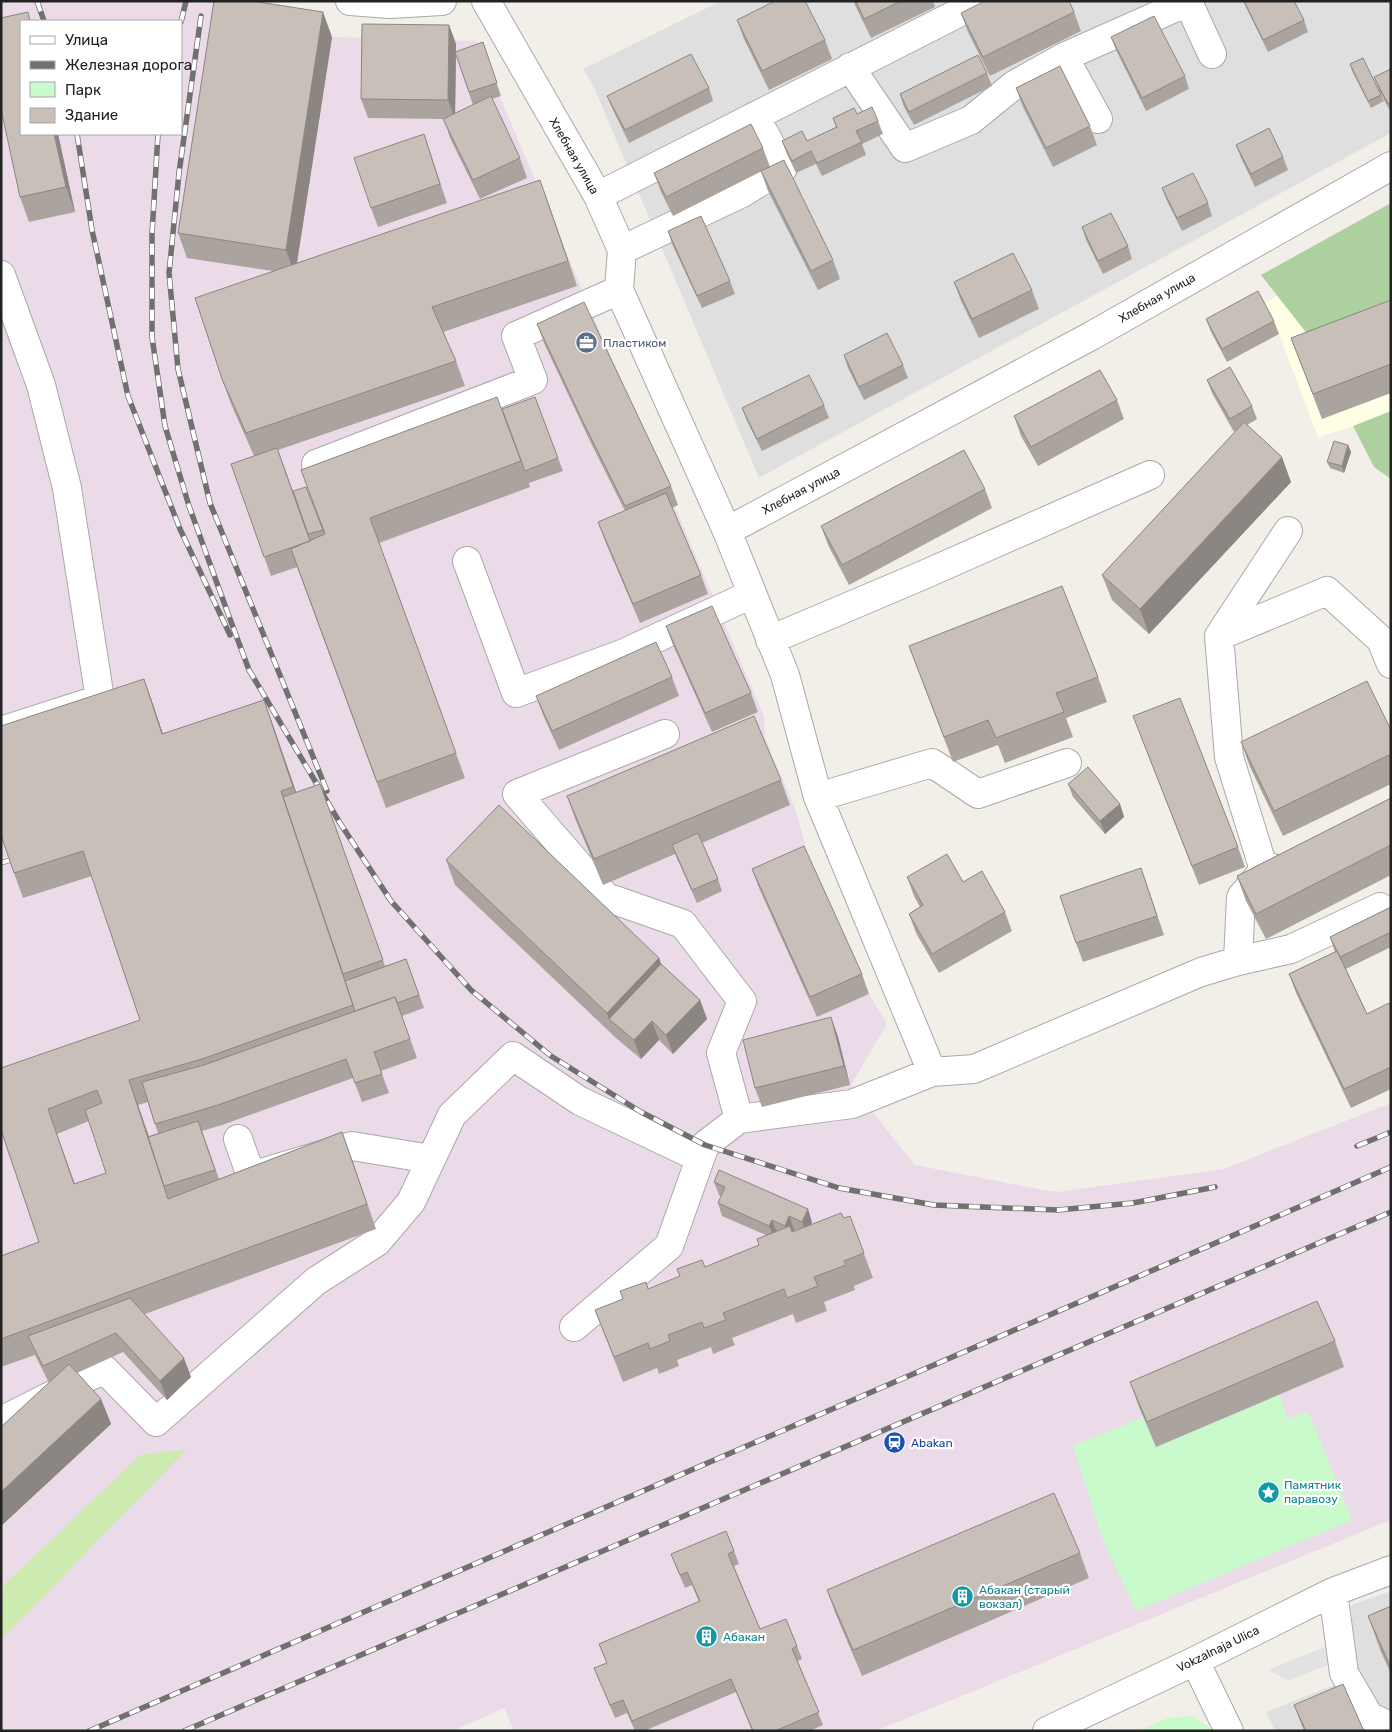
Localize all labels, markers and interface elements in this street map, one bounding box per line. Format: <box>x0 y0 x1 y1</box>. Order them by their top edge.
legend <box>20 20 182 135</box>
text: Улица <box>65 31 108 49</box>
text: Железная дорога <box>65 56 192 74</box>
text: Парк <box>65 81 101 99</box>
text: Здание <box>65 106 118 124</box>
street label: Хлебная улица <box>546 115 602 197</box>
street label: Хлебная улица <box>1116 270 1198 326</box>
office icon: Пластиком <box>575 331 599 355</box>
place label: Пластиком <box>603 336 666 350</box>
street label: Хлебная улица <box>760 465 842 517</box>
station icon: Abakan <box>883 1431 907 1455</box>
place label: Abakan <box>911 1436 953 1450</box>
place label: Памятник паравозу <box>1284 1478 1342 1506</box>
place icon: Памятник паравозу <box>1256 1480 1280 1504</box>
place label: Абакан (старый вокзал) <box>979 1583 1070 1611</box>
building icon: Абакан (старый вокзал) <box>951 1585 975 1609</box>
street label: Vokzalnaja Ulica <box>1174 1623 1262 1675</box>
building icon: Абакан <box>695 1625 719 1649</box>
place label: Абакан <box>723 1630 765 1644</box>

